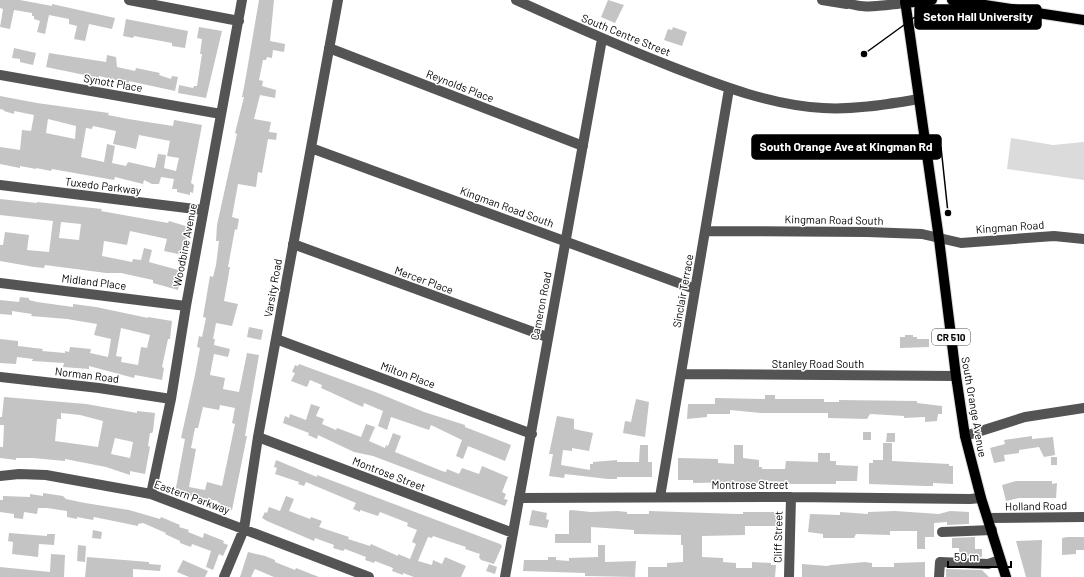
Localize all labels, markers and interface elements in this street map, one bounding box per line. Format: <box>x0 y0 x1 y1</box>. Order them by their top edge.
callout: Seton Hall University <box>915 5 1041 29</box>
text: Seton Hall University <box>923 9 1033 23</box>
street label: South Centre Street <box>580 11 673 58</box>
street label: Reynolds Place <box>424 67 496 104</box>
street label: Synott Place <box>83 71 144 94</box>
callout: South Orange Ave at Kingman Rd <box>752 135 941 159</box>
text: South Orange Ave at Kingman Rd <box>760 139 933 153</box>
street label: Tuxedo Parkway <box>64 174 142 197</box>
street label: Kingman Road South <box>458 183 556 230</box>
street label: Woodbine Avenue <box>170 202 199 288</box>
street label: Kingman Road South <box>784 212 884 227</box>
street label: Kingman Road <box>975 218 1045 235</box>
street label: Sinclair Terrace <box>670 253 695 329</box>
street label: Varsity Road <box>261 258 284 318</box>
street label: Mercer Place <box>393 263 455 296</box>
street label: Midland Place <box>61 271 127 292</box>
street label: Cameron Road <box>527 271 554 341</box>
road number: CR 510 <box>932 329 970 345</box>
street label: South Orange Avenue <box>959 356 990 458</box>
street label: Stanley Road South <box>772 357 864 370</box>
street label: Milton Place <box>379 359 437 390</box>
street label: Norman Road <box>54 364 120 385</box>
street label: Montrose Street <box>351 454 428 493</box>
street label: Eastern Parkway <box>153 477 232 516</box>
street label: Montrose Street <box>711 478 789 491</box>
street label: Holland Road <box>1005 498 1067 513</box>
street label: Cliff Street <box>771 511 784 563</box>
scale bar <box>948 543 1011 569</box>
text: 50 m <box>954 549 979 563</box>

